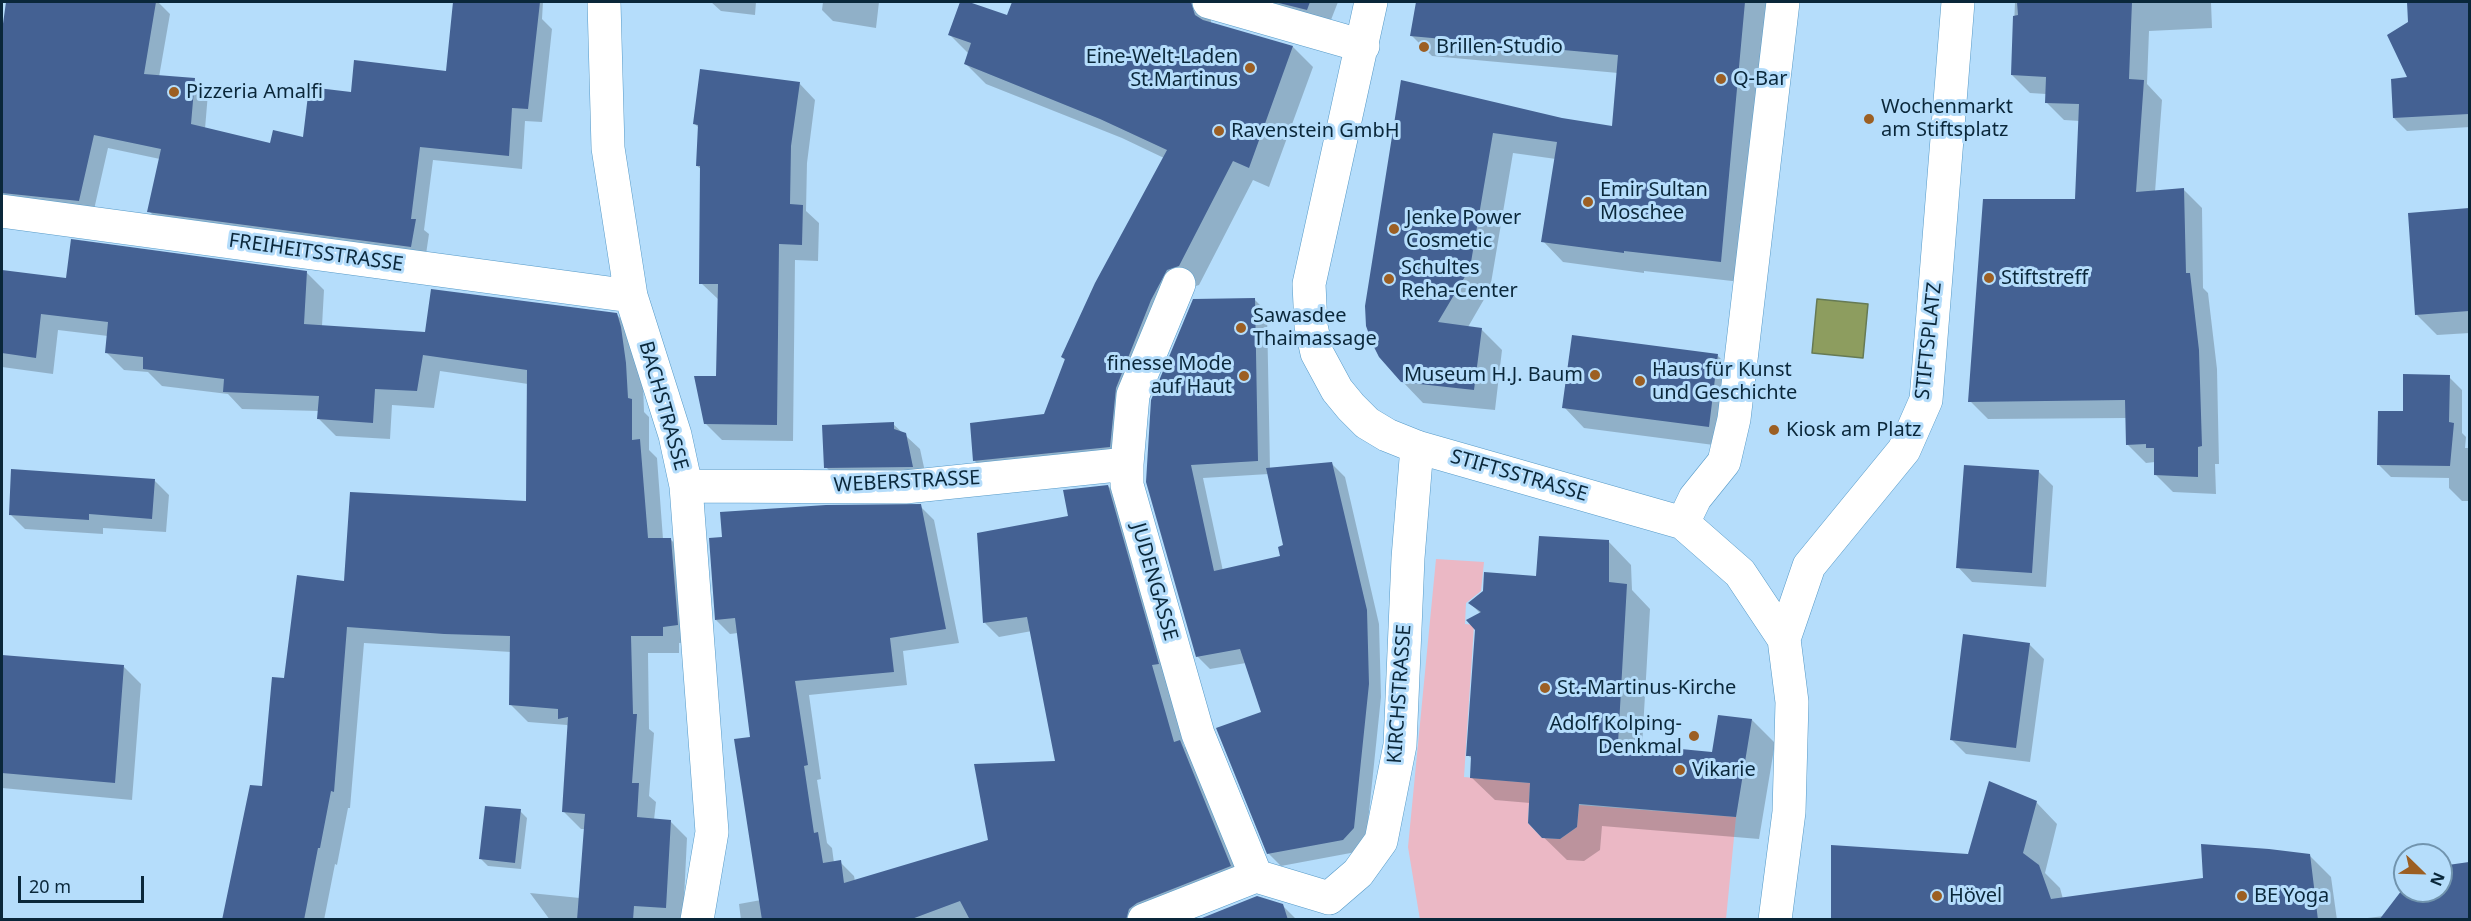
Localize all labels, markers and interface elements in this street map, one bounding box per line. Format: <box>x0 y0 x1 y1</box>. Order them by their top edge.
place label: Brillen-Studio <box>1436 35 1563 59</box>
marker: Brillen-Studio <box>1417 40 1431 54</box>
place label: Eine-Welt-Laden St.Martinus <box>1086 45 1238 92</box>
marker: Eine-Welt-Laden St.Martinus <box>1243 61 1257 75</box>
place label: Q-Bar <box>1733 67 1788 91</box>
marker: Q-Bar <box>1714 72 1728 86</box>
place label: Pizzeria Amalfi <box>186 80 323 104</box>
marker: Pizzeria Amalfi <box>167 85 181 99</box>
place label: Wochenmarkt am Stiftsplatz <box>1881 95 2013 142</box>
marker: Wochenmarkt am Stiftsplatz <box>1862 112 1876 126</box>
place label: Ravenstein GmbH <box>1231 119 1400 143</box>
marker: Ravenstein GmbH <box>1212 124 1226 138</box>
place label: Emir Sultan Moschee <box>1600 178 1708 225</box>
marker: Emir Sultan Moschee <box>1581 195 1595 209</box>
place label: Jenke Power Cosmetic <box>1406 206 1521 253</box>
marker: Jenke Power Cosmetic <box>1387 222 1401 236</box>
street label: FREIHEITSSTRASSE <box>227 229 405 277</box>
place label: Schultes Reha-Center <box>1401 256 1518 303</box>
place label: Stiftstreff <box>2001 266 2088 290</box>
marker: Stiftstreff <box>1982 271 1996 285</box>
marker: Schultes Reha-Center <box>1382 272 1396 286</box>
street label: STIFTSPLATZ <box>1911 281 1947 401</box>
place label: Sawasdee Thaimassage <box>1253 304 1377 351</box>
marker: Sawasdee Thaimassage <box>1234 321 1248 335</box>
street label: BACHSTRASSE <box>633 339 693 473</box>
place label: finesse Mode auf Haut <box>1107 352 1232 399</box>
place label: Haus für Kunst und Geschichte <box>1652 358 1797 405</box>
place label: Museum H.J. Baum <box>1404 363 1583 387</box>
marker: Museum H.J. Baum <box>1588 368 1602 382</box>
marker: finesse Mode auf Haut <box>1237 369 1251 383</box>
marker: Haus für Kunst und Geschichte <box>1633 374 1647 388</box>
place label: Kiosk am Platz <box>1786 418 1921 442</box>
marker: Kiosk am Platz <box>1767 423 1781 437</box>
street label: STIFTSSTRASSE <box>1448 445 1590 507</box>
street label: WEBERSTRASSE <box>833 466 981 498</box>
street label: JUDENGASSE <box>1126 520 1182 644</box>
street label: KIRCHSTRASSE <box>1383 624 1417 764</box>
place label: St.-Martinus-Kirche <box>1557 676 1736 700</box>
marker: St.-Martinus-Kirche <box>1538 681 1552 695</box>
place label: Adolf Kolping- Denkmal <box>1549 712 1682 759</box>
marker: Adolf Kolping- Denkmal <box>1687 729 1701 743</box>
place label: Vikarie <box>1692 758 1756 782</box>
marker: Vikarie <box>1673 763 1687 777</box>
north arrow <box>2393 843 2453 903</box>
scale bar <box>21 864 147 902</box>
text: N <box>2425 869 2450 890</box>
text: 20 m <box>29 874 71 898</box>
place label: Hövel <box>1949 884 2002 908</box>
place label: BE Yoga <box>2254 884 2329 908</box>
marker: Hövel <box>1930 889 1944 903</box>
marker: BE Yoga <box>2235 889 2249 903</box>

